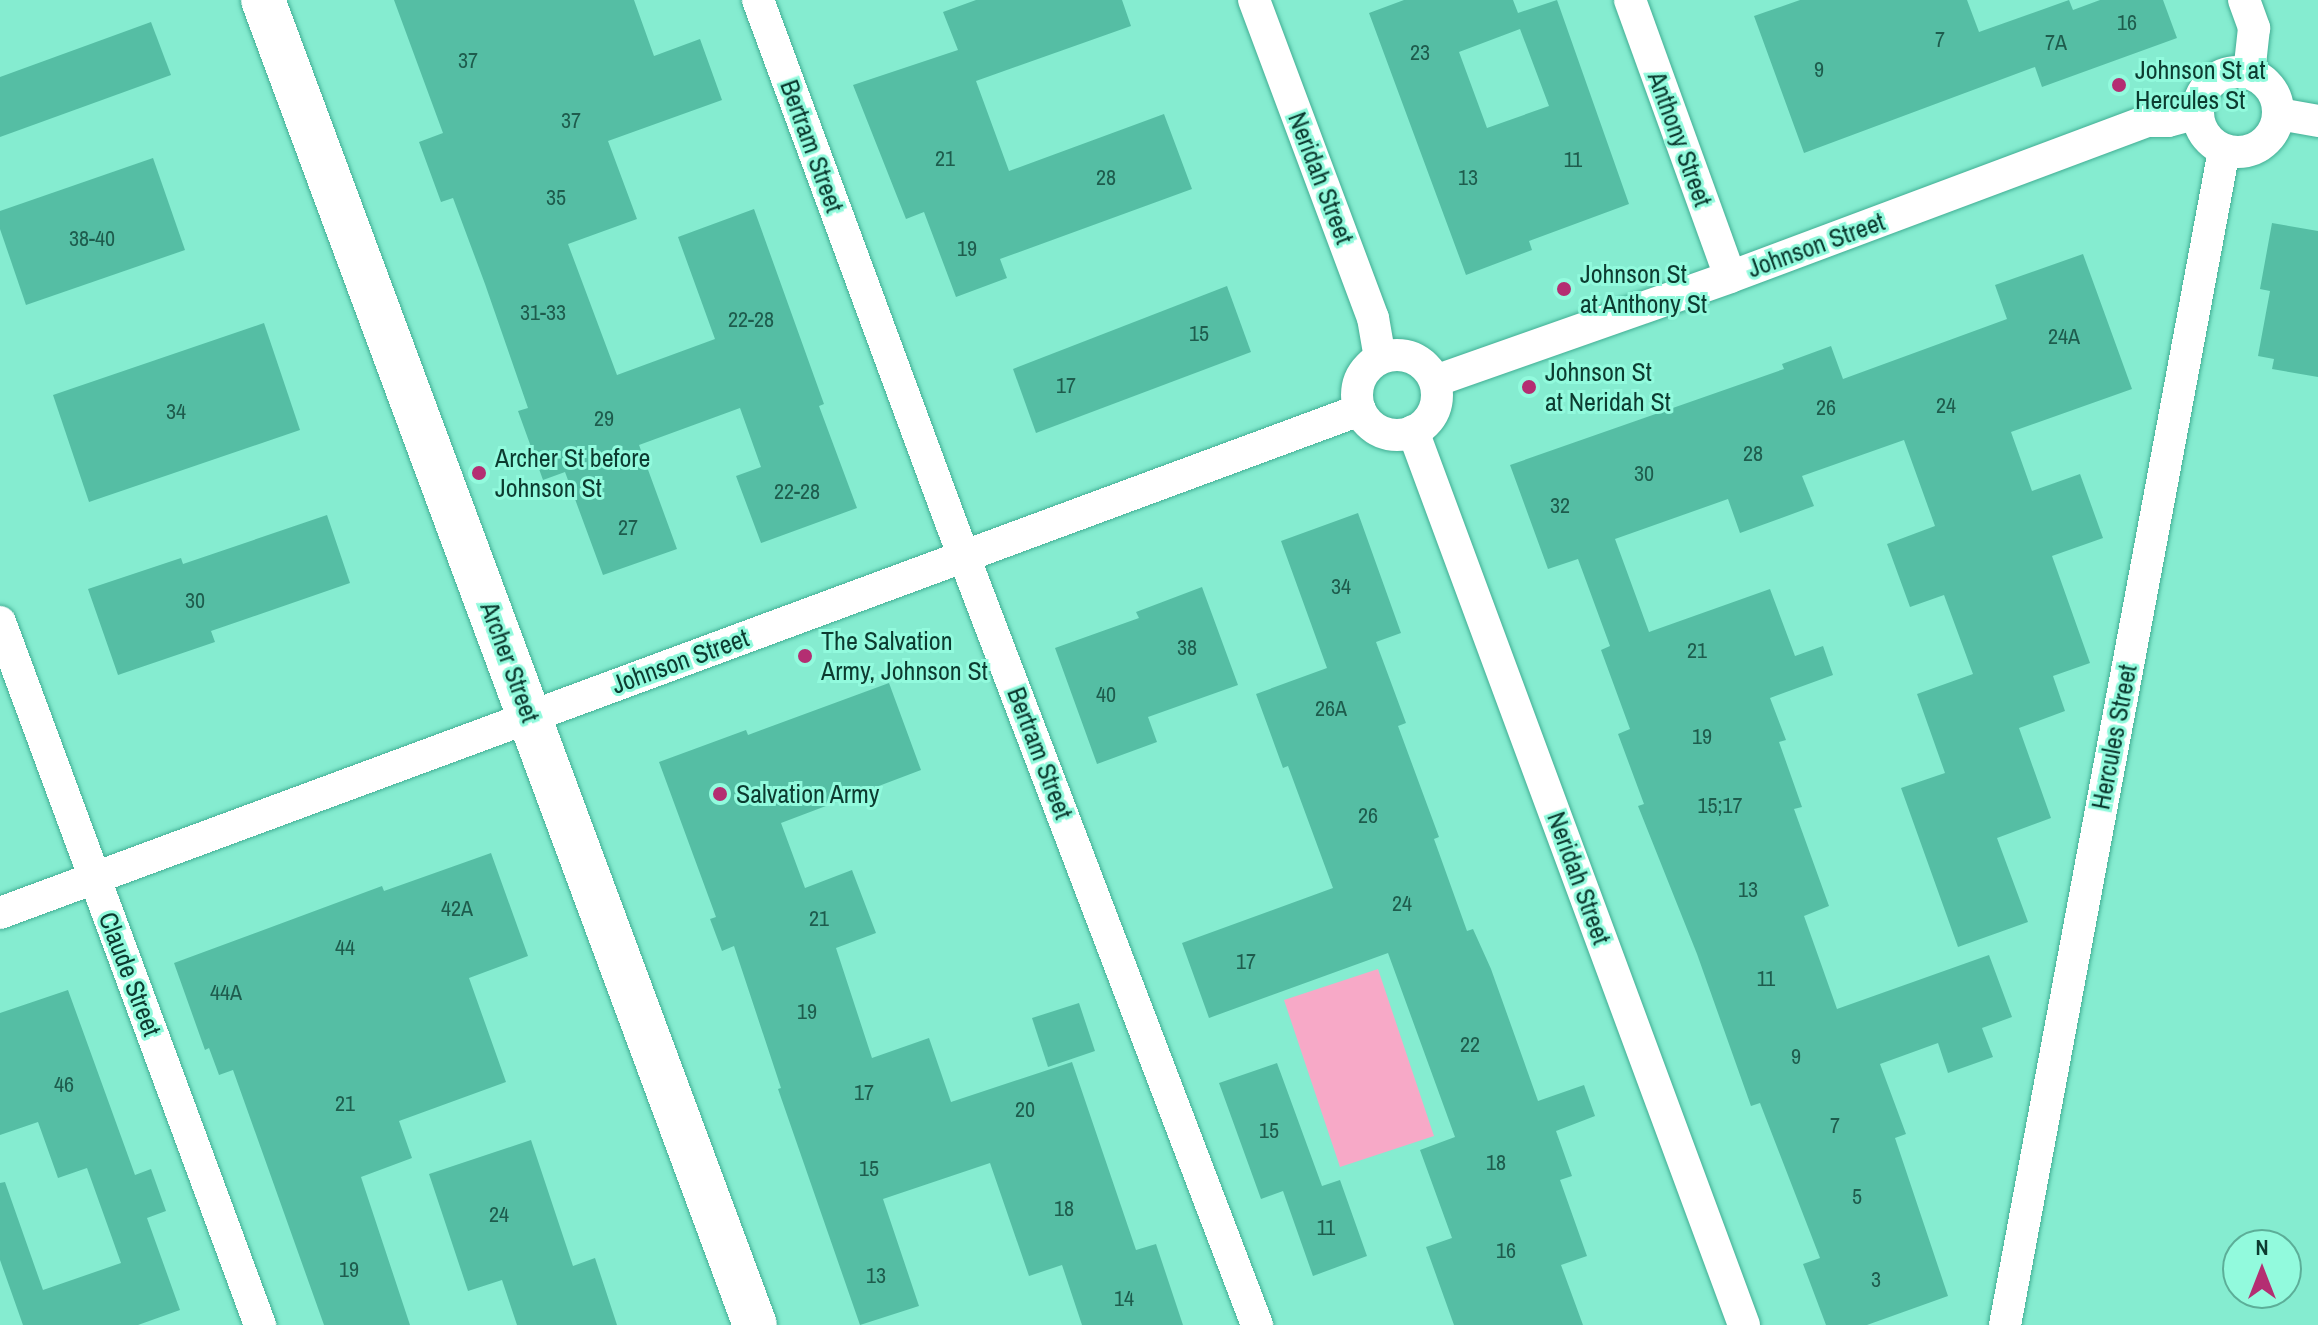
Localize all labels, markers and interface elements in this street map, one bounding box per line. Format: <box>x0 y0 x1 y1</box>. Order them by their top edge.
house number: 16 <box>2117 10 2137 36</box>
house number: 7 <box>1935 27 1945 53</box>
house number: 7A <box>2045 30 2067 56</box>
house number: 23 <box>1410 40 1430 66</box>
house number: 37 <box>458 48 478 74</box>
place label: Johnson St at Hercules St <box>2135 54 2265 116</box>
house number: 9 <box>1814 57 1824 83</box>
street label: Anthony Street <box>1641 67 1719 211</box>
street label: Bertram Street <box>774 76 850 216</box>
marker: Johnson St at Hercules St <box>2110 76 2128 94</box>
house number: 37 <box>561 108 581 134</box>
street label: Neridah Street <box>1282 108 1360 248</box>
house number: 21 <box>935 146 955 172</box>
house number: 11 <box>1564 147 1582 173</box>
house number: 28 <box>1096 165 1116 191</box>
house number: 13 <box>1458 165 1478 191</box>
house number: 35 <box>546 185 566 211</box>
street label: Johnson Street <box>1743 206 1889 284</box>
house number: 38-40 <box>69 226 115 252</box>
house number: 19 <box>957 236 977 262</box>
place label: Johnson St at Anthony St <box>1580 258 1708 320</box>
marker: Johnson St at Anthony St <box>1555 280 1573 298</box>
house number: 31-33 <box>520 300 566 326</box>
house number: 22-28 <box>728 307 774 333</box>
house number: 15 <box>1189 321 1209 347</box>
house number: 24A <box>2048 324 2080 350</box>
place label: Johnson St at Neridah St <box>1545 356 1671 418</box>
house number: 17 <box>1056 373 1076 399</box>
marker: Johnson St at Neridah St <box>1520 378 1538 396</box>
house number: 24 <box>1936 393 1956 419</box>
house number: 26 <box>1816 395 1836 421</box>
house number: 34 <box>166 399 186 425</box>
house number: 29 <box>594 406 614 432</box>
house number: 28 <box>1743 441 1763 467</box>
place label: Archer St before Johnson St <box>495 442 650 504</box>
house number: 30 <box>1634 461 1654 487</box>
marker: Archer St before Johnson St <box>470 464 488 482</box>
house number: 22-28 <box>774 479 820 505</box>
house number: 32 <box>1550 493 1570 519</box>
house number: 27 <box>618 515 638 541</box>
house number: 34 <box>1331 574 1351 600</box>
house number: 30 <box>185 588 205 614</box>
street label: Archer Street <box>474 598 546 726</box>
street label: Johnson Street <box>607 622 753 700</box>
place label: The Salvation Army, Johnson St <box>821 625 988 686</box>
house number: 38 <box>1177 635 1197 661</box>
house number: 21 <box>1687 638 1707 664</box>
marker: The Salvation Army, Johnson St <box>796 647 814 665</box>
street label: Hercules Street <box>2085 662 2143 812</box>
house number: 40 <box>1096 682 1116 708</box>
street label: Bertram Street <box>1001 683 1079 823</box>
house number: 26A <box>1315 696 1347 722</box>
house number: 19 <box>1692 724 1712 750</box>
place label: Salvation Army <box>736 778 881 810</box>
marker: Salvation Army <box>711 785 729 803</box>
house number: 15;17 <box>1697 793 1743 819</box>
house number: 26 <box>1358 803 1378 829</box>
street label: Neridah Street <box>1541 808 1617 948</box>
house number: 13 <box>1738 877 1758 903</box>
house number: 24 <box>1392 891 1412 917</box>
house number: 42A <box>441 896 473 922</box>
house number: 21 <box>809 906 829 932</box>
street label: Claude Street <box>92 908 168 1040</box>
house number: 44 <box>335 935 355 961</box>
house number: 17 <box>1236 949 1256 975</box>
house number: 11 <box>1757 966 1775 992</box>
house number: 44A <box>210 980 242 1006</box>
house number: 19 <box>797 999 817 1025</box>
house number: 22 <box>1460 1032 1480 1058</box>
house number: 9 <box>1791 1044 1801 1070</box>
house number: 46 <box>54 1072 74 1098</box>
house number: 17 <box>854 1080 874 1106</box>
house number: 21 <box>335 1091 355 1117</box>
house number: 20 <box>1015 1097 1035 1123</box>
house number: 7 <box>1830 1113 1840 1139</box>
house number: 15 <box>1259 1118 1279 1144</box>
house number: 18 <box>1486 1150 1506 1176</box>
house number: 15 <box>859 1156 879 1182</box>
house number: 5 <box>1852 1184 1862 1210</box>
house number: 18 <box>1054 1196 1074 1222</box>
house number: 24 <box>489 1202 509 1228</box>
house number: 11 <box>1317 1215 1335 1241</box>
north arrow <box>2222 1229 2302 1309</box>
text: N <box>2255 1232 2269 1262</box>
house number: 16 <box>1496 1238 1516 1264</box>
house number: 19 <box>339 1257 359 1283</box>
house number: 13 <box>866 1263 886 1289</box>
house number: 3 <box>1871 1267 1881 1293</box>
house number: 14 <box>1114 1286 1134 1312</box>

